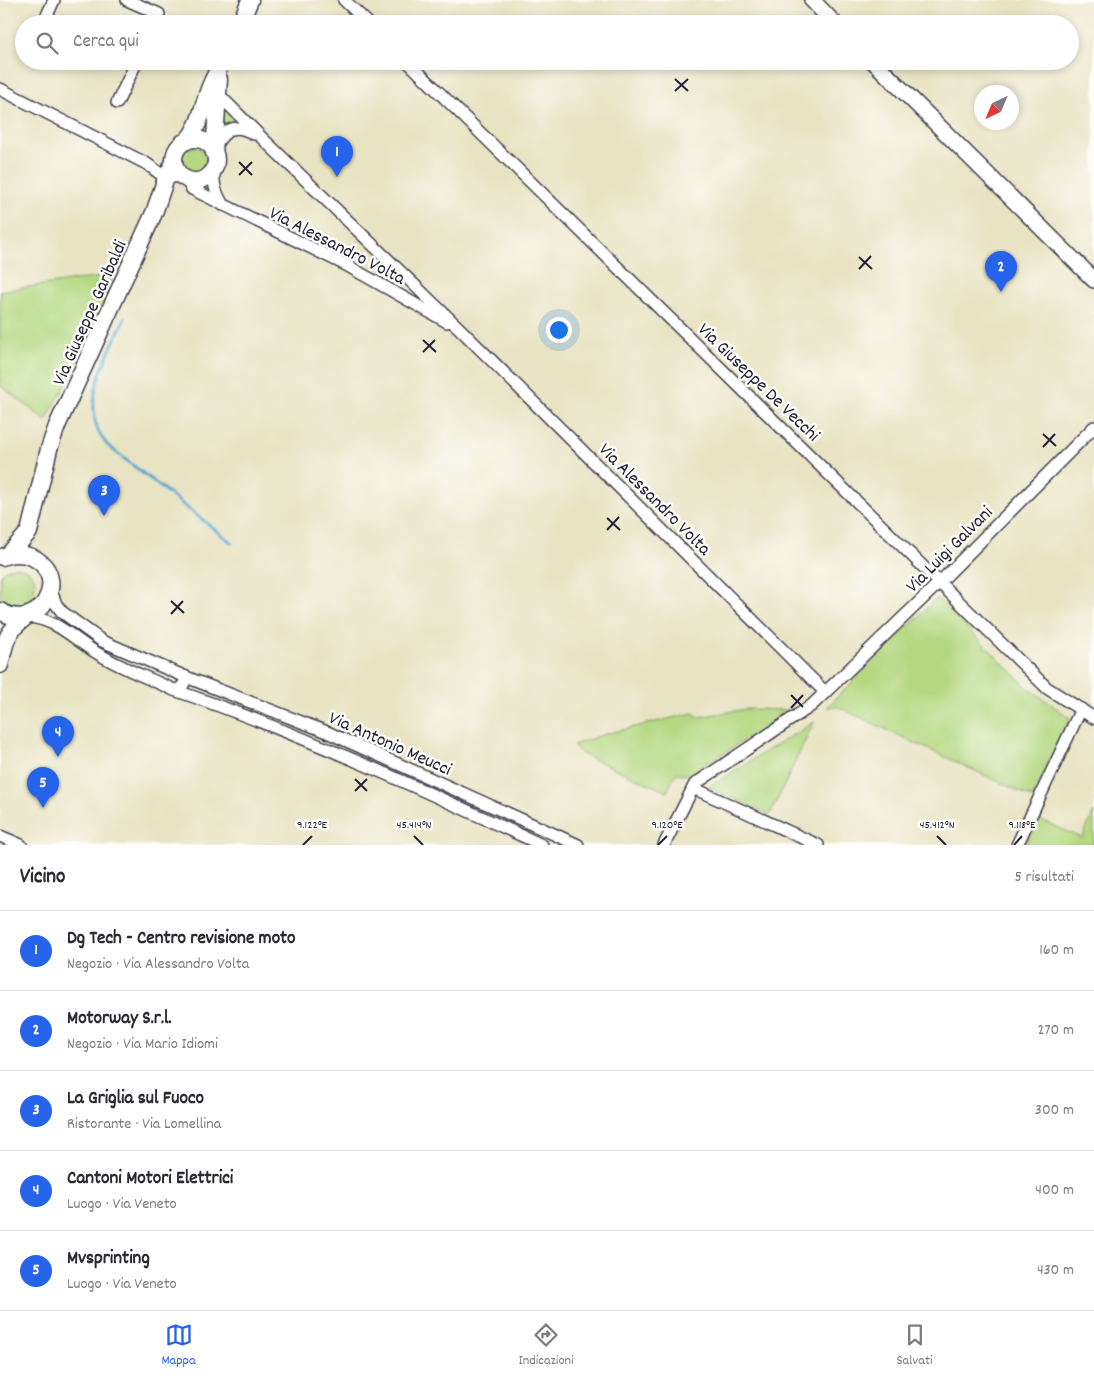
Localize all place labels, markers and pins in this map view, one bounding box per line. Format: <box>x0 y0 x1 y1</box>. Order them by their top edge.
pin: 1 <box>321 136 353 177</box>
pin: 2 <box>985 251 1017 292</box>
pin: 3 <box>88 475 120 516</box>
pin: 4 <box>42 716 74 757</box>
pin: 5 <box>27 767 59 808</box>

